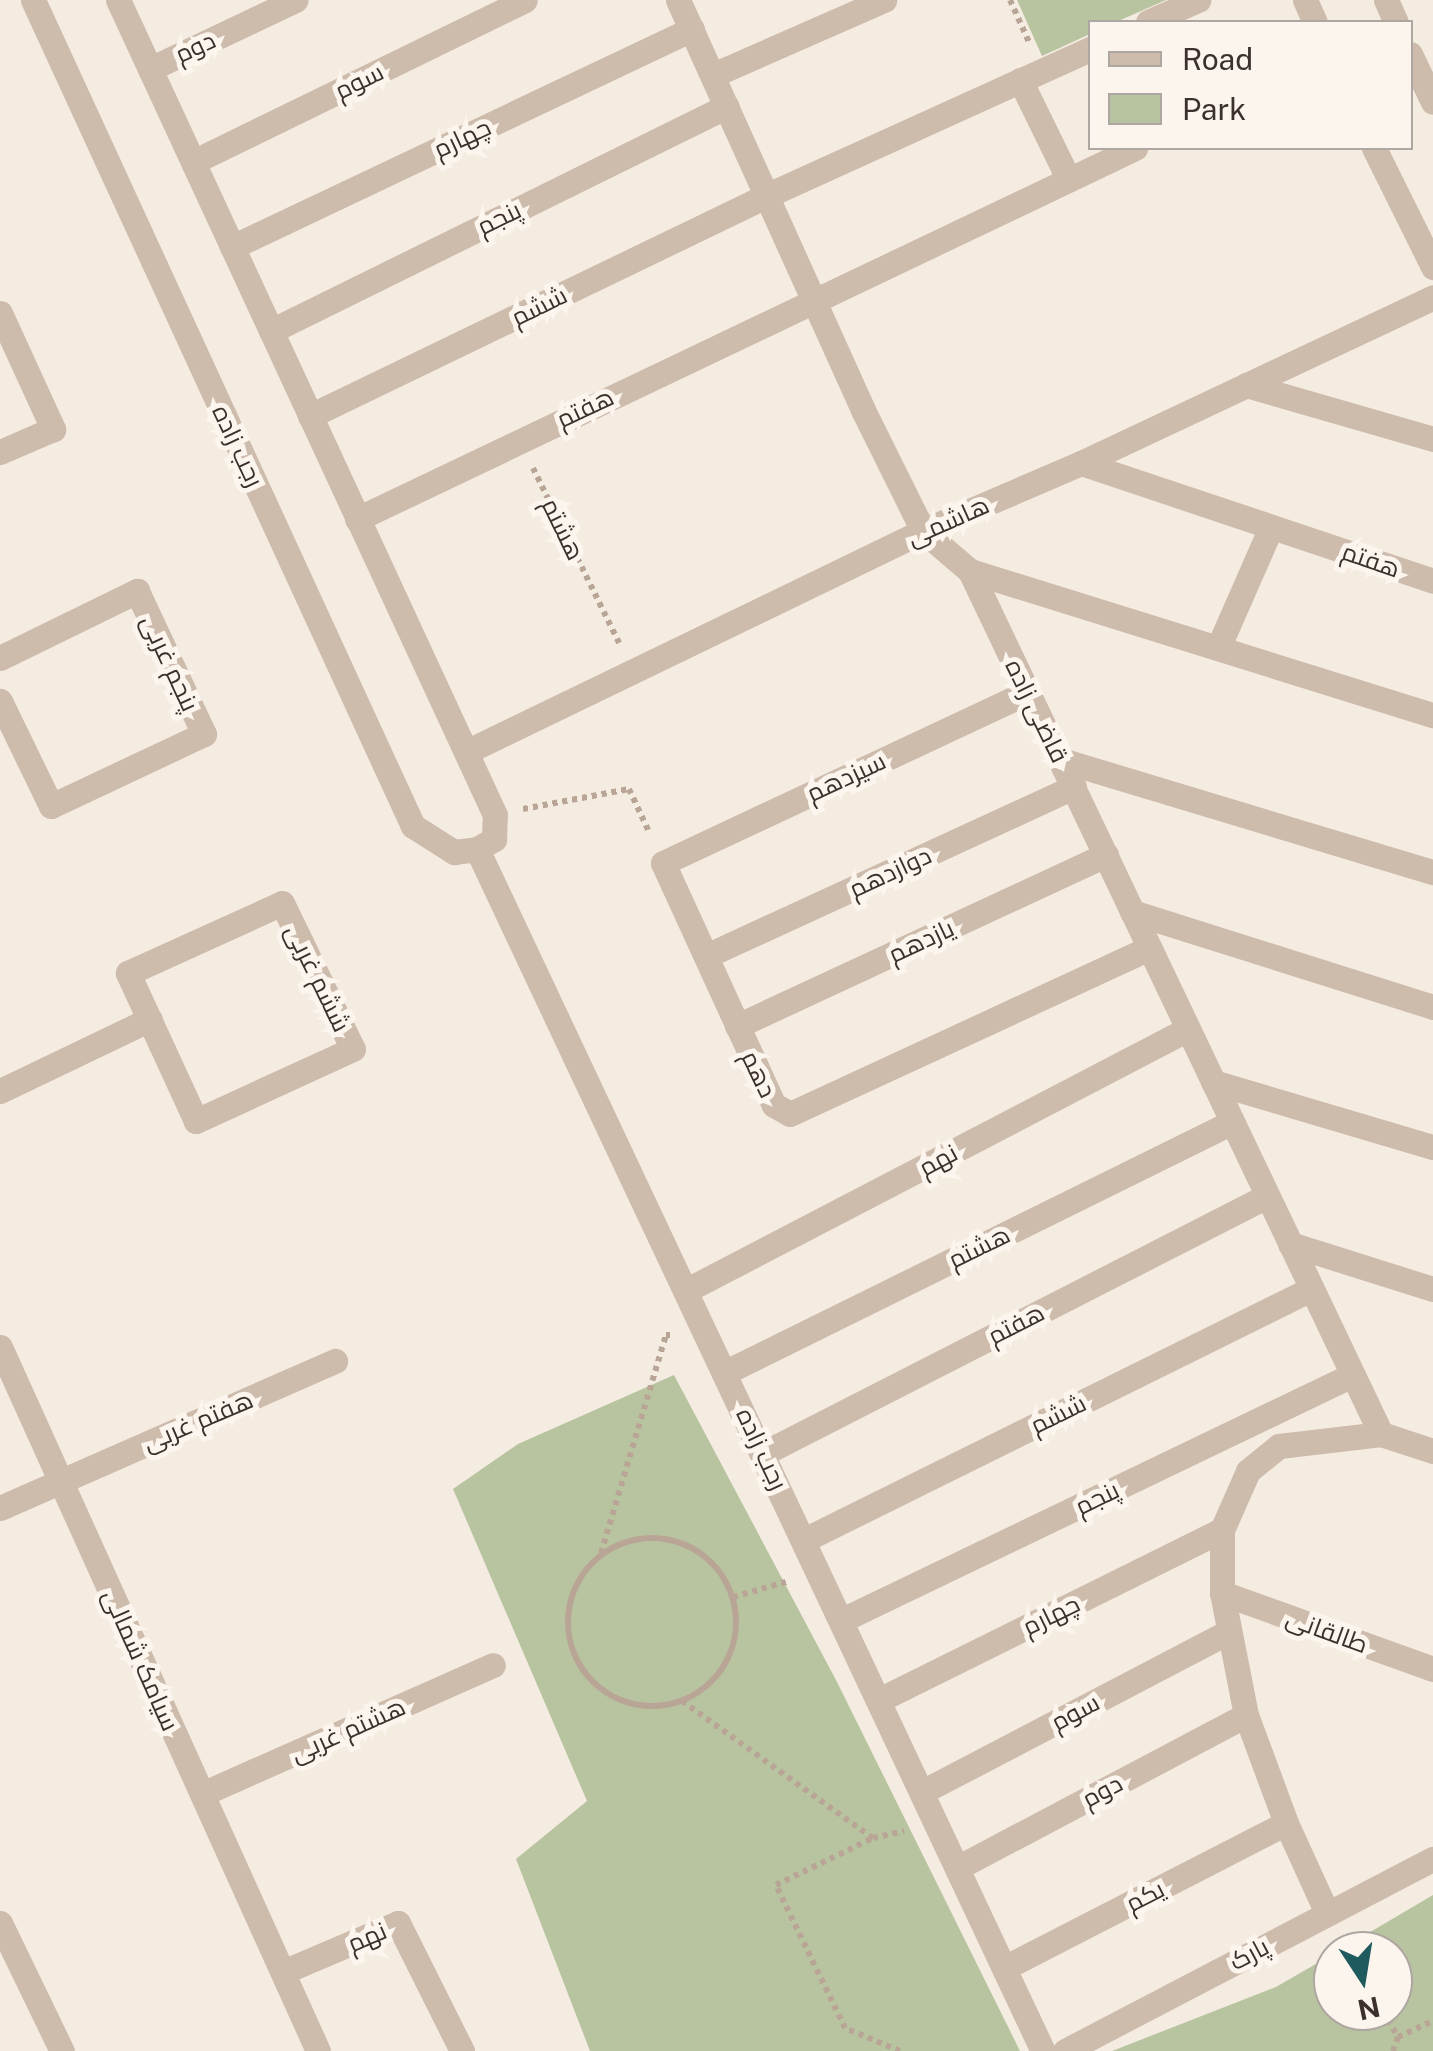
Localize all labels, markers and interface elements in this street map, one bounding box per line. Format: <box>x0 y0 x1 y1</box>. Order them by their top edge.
legend <box>1088 20 1413 150</box>
street label: دوم <box>170 25 220 69</box>
text: Road <box>1182 41 1253 77</box>
street label: سوم <box>330 56 388 106</box>
text: Park <box>1182 91 1246 127</box>
street label: چهارم <box>428 112 496 164</box>
street label: پنجم <box>472 195 526 241</box>
street label: ششم <box>506 280 572 332</box>
street label: هفتم <box>552 382 618 434</box>
street label: رجب زاده <box>206 400 270 492</box>
street label: هاشمی <box>902 490 994 552</box>
street label: هشتم <box>535 493 591 565</box>
street label: هفتم <box>1338 536 1404 584</box>
street label: پنجم غربی <box>135 610 205 716</box>
street label: قاضی زاده <box>999 654 1075 768</box>
street label: سیزدهم <box>802 746 890 808</box>
street label: دوازدهم <box>844 840 936 904</box>
street label: یازدهم <box>883 913 959 969</box>
street label: ششم غربی <box>279 919 357 1037</box>
street label: دهم <box>735 1046 783 1102</box>
street label: نهم <box>913 1137 963 1183</box>
street label: هشتم <box>943 1219 1015 1275</box>
street label: هفتم <box>983 1297 1049 1351</box>
street label: هفتم غربی <box>138 1384 258 1458</box>
street label: ششم <box>1025 1388 1091 1440</box>
street label: رجب زاده <box>730 1403 794 1495</box>
street label: پنجم <box>1070 1475 1124 1521</box>
street label: سیامک شمالی <box>96 1585 186 1735</box>
street label: چهارم <box>1017 1588 1085 1642</box>
street label: طالقانی <box>1282 1602 1372 1660</box>
street label: سوم <box>1046 1687 1104 1737</box>
street label: هشتم غربی <box>286 1691 410 1769</box>
street label: دوم <box>1077 1768 1127 1814</box>
street label: یکم <box>1121 1874 1169 1918</box>
street label: نهم <box>343 1915 391 1959</box>
street label: پارک <box>1224 1931 1274 1977</box>
north arrow <box>1313 1931 1413 2031</box>
text: N <box>1355 1990 1383 2027</box>

